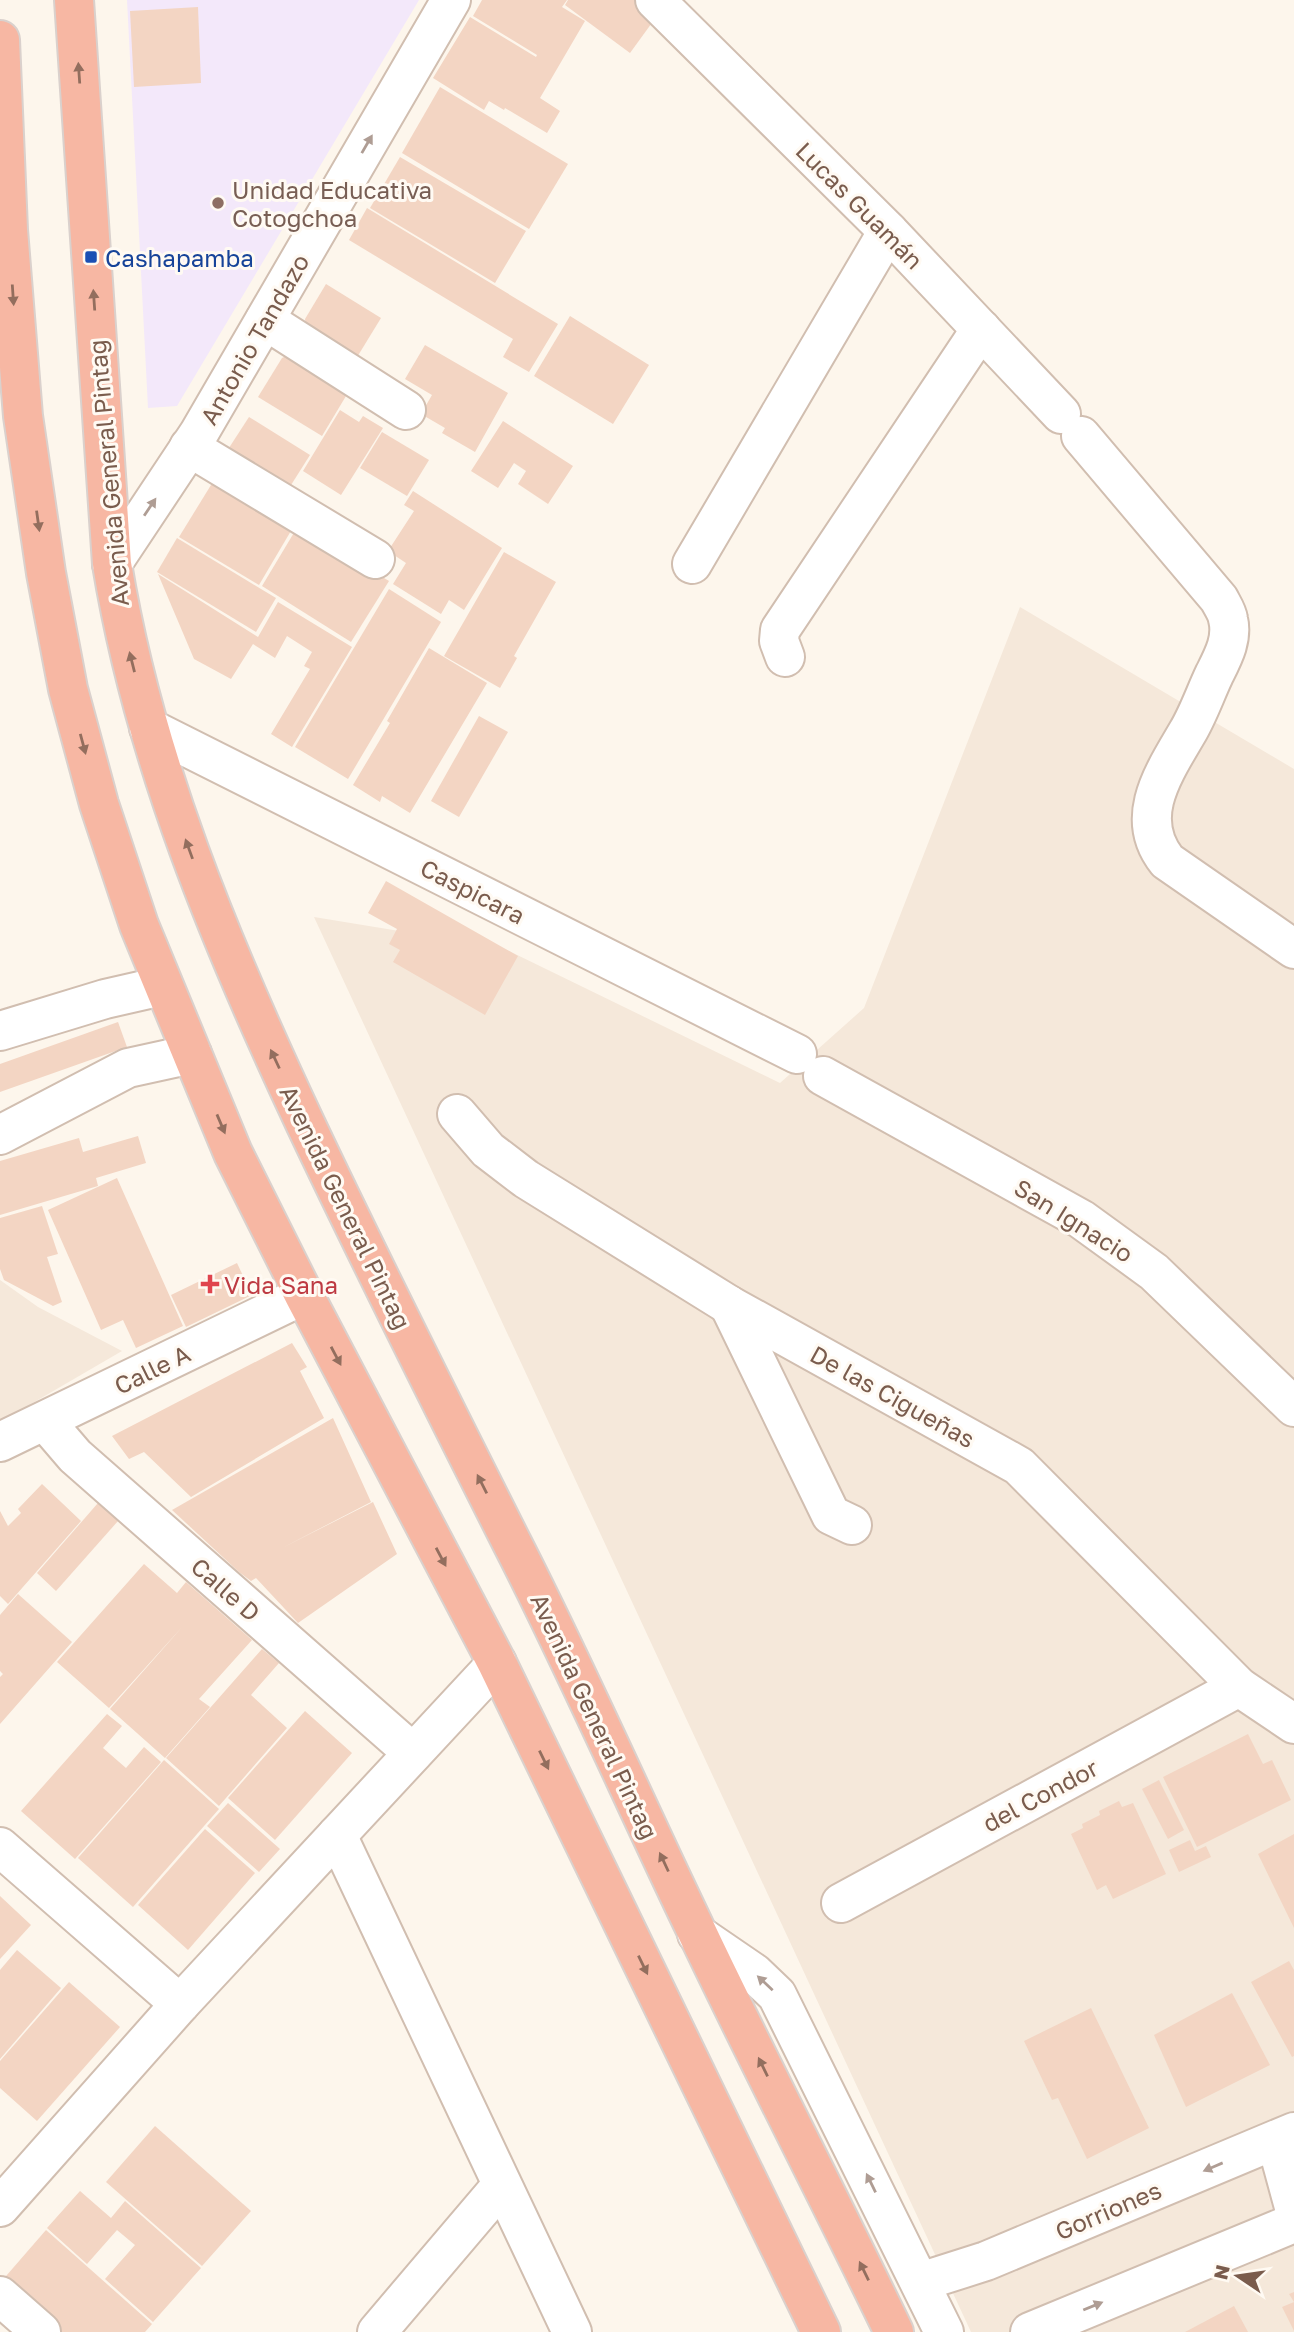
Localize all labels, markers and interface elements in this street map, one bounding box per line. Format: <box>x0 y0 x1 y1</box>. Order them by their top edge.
one-way arrow <box>73 62 84 84</box>
one-way arrow <box>361 134 373 153</box>
street label: Lucas Guamán <box>790 135 930 275</box>
place label: Unidad Educativa Cotogchoa <box>232 175 432 232</box>
marker: Unidad Educativa Cotogchoa <box>210 195 226 211</box>
place label: Cashapamba <box>105 243 254 272</box>
marker: Cashapamba <box>83 249 99 265</box>
street label: Antonio Tandazo <box>193 249 315 429</box>
one-way arrow <box>8 284 19 306</box>
one-way arrow <box>88 289 99 311</box>
street label: Avenida General Pintag <box>82 338 134 608</box>
one-way arrow <box>143 498 157 516</box>
one-way arrow <box>33 510 44 532</box>
one-way arrow <box>126 651 137 673</box>
one-way arrow <box>78 733 89 755</box>
one-way arrow <box>183 838 194 859</box>
street label: Caspicara <box>416 852 530 930</box>
one-way arrow <box>269 1049 281 1069</box>
street label: Avenida General Pintag <box>274 1080 418 1334</box>
one-way arrow <box>216 1114 227 1135</box>
street label: San Ignacio <box>1009 1172 1139 1268</box>
place label: Vida Sana <box>224 1270 338 1299</box>
marker: Vida Sana <box>202 1276 218 1292</box>
street label: Calle A <box>109 1338 195 1400</box>
street label: De las Cigueñas <box>806 1339 980 1453</box>
one-way arrow <box>329 1346 341 1366</box>
one-way arrow <box>477 1474 488 1494</box>
one-way arrow <box>436 1547 447 1567</box>
street label: Calle D <box>186 1551 266 1627</box>
street label: Avenida General Pintag <box>525 1589 665 1843</box>
one-way arrow <box>538 1750 550 1770</box>
street label: del Condor <box>977 1753 1103 1837</box>
one-way arrow <box>658 1852 670 1872</box>
one-way arrow <box>637 1955 649 1975</box>
one-way arrow <box>757 1975 774 1991</box>
one-way arrow <box>758 2057 769 2077</box>
one-way arrow <box>1203 2161 1223 2173</box>
one-way arrow <box>865 2173 876 2193</box>
street label: Gorriones <box>1051 2175 1165 2245</box>
north arrow <box>1203 2241 1273 2311</box>
one-way arrow <box>859 2261 870 2281</box>
text: N <box>1208 2262 1234 2282</box>
one-way arrow <box>1083 2300 1103 2312</box>

